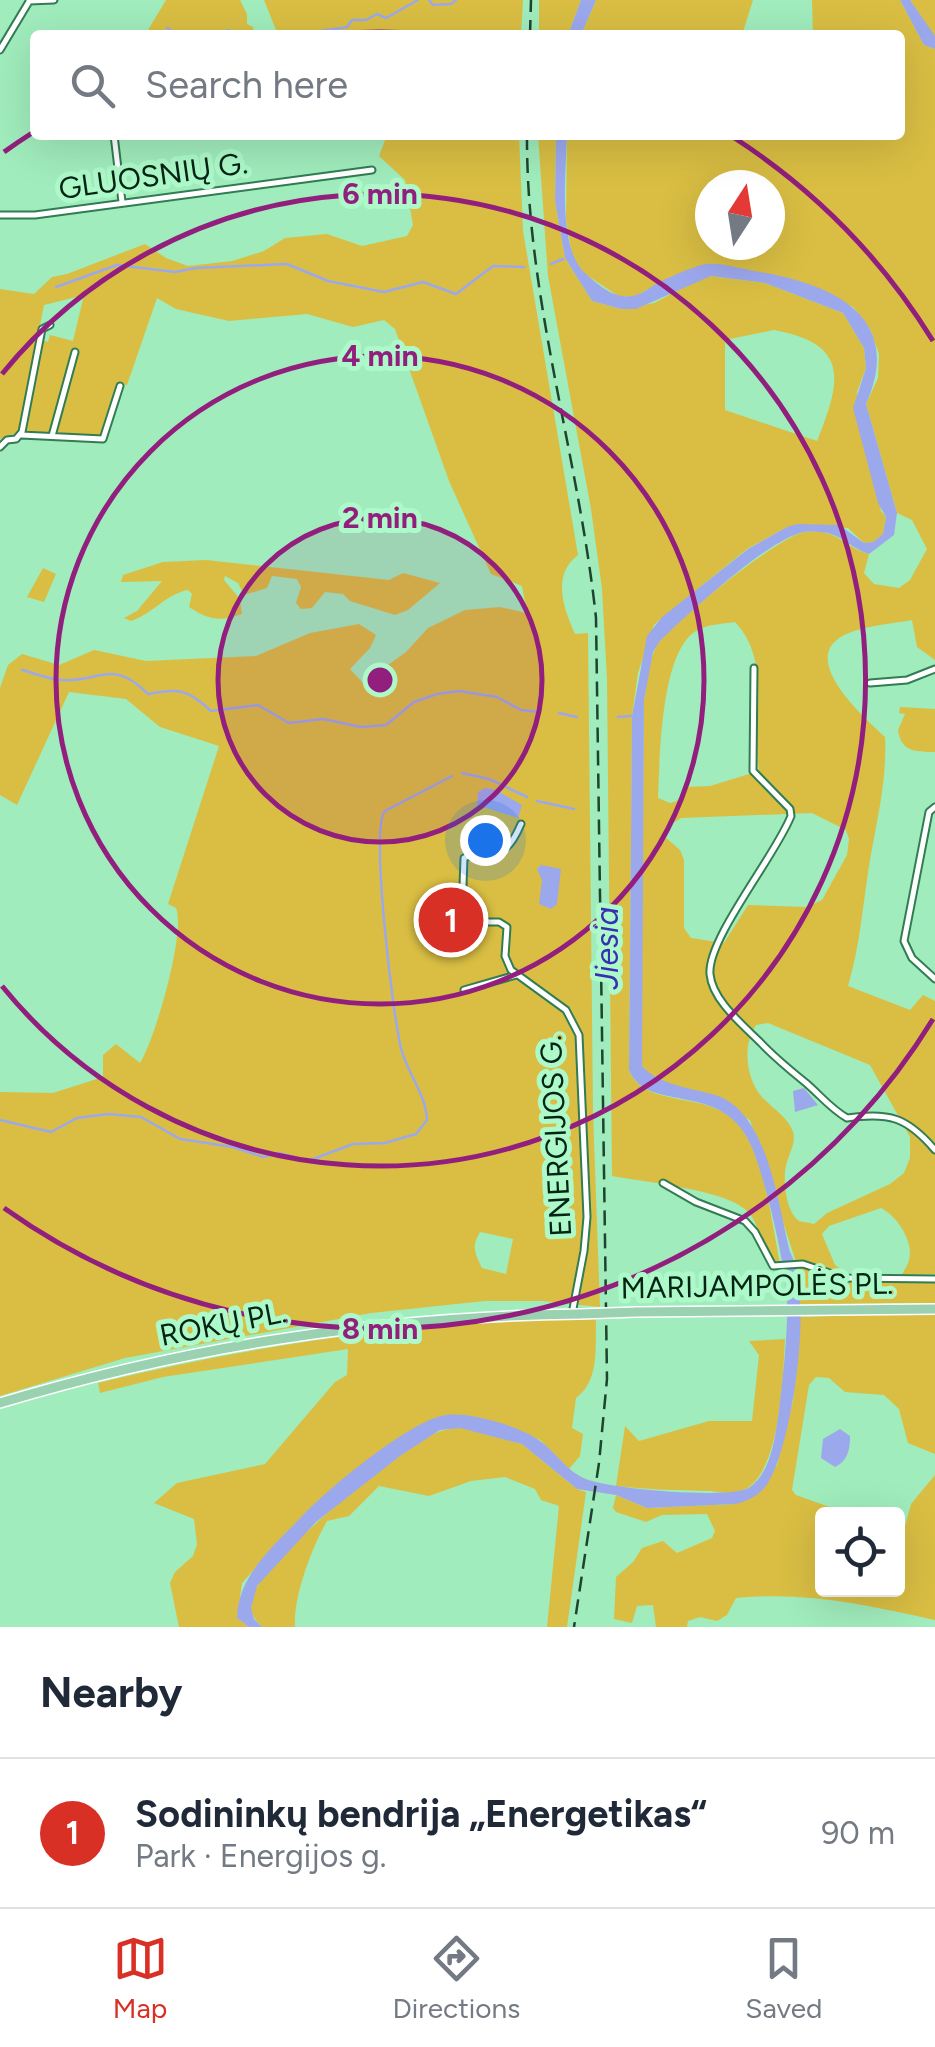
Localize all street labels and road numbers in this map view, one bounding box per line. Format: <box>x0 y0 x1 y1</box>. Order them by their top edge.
street label: GLUOSNIŲ G. <box>56 144 250 207</box>
street label: ENERGIJOS G. <box>532 1034 579 1238</box>
street label: MARIJAMPOLĖS PL. <box>620 1265 894 1306</box>
street label: ROKŲ PL. <box>156 1293 289 1354</box>

